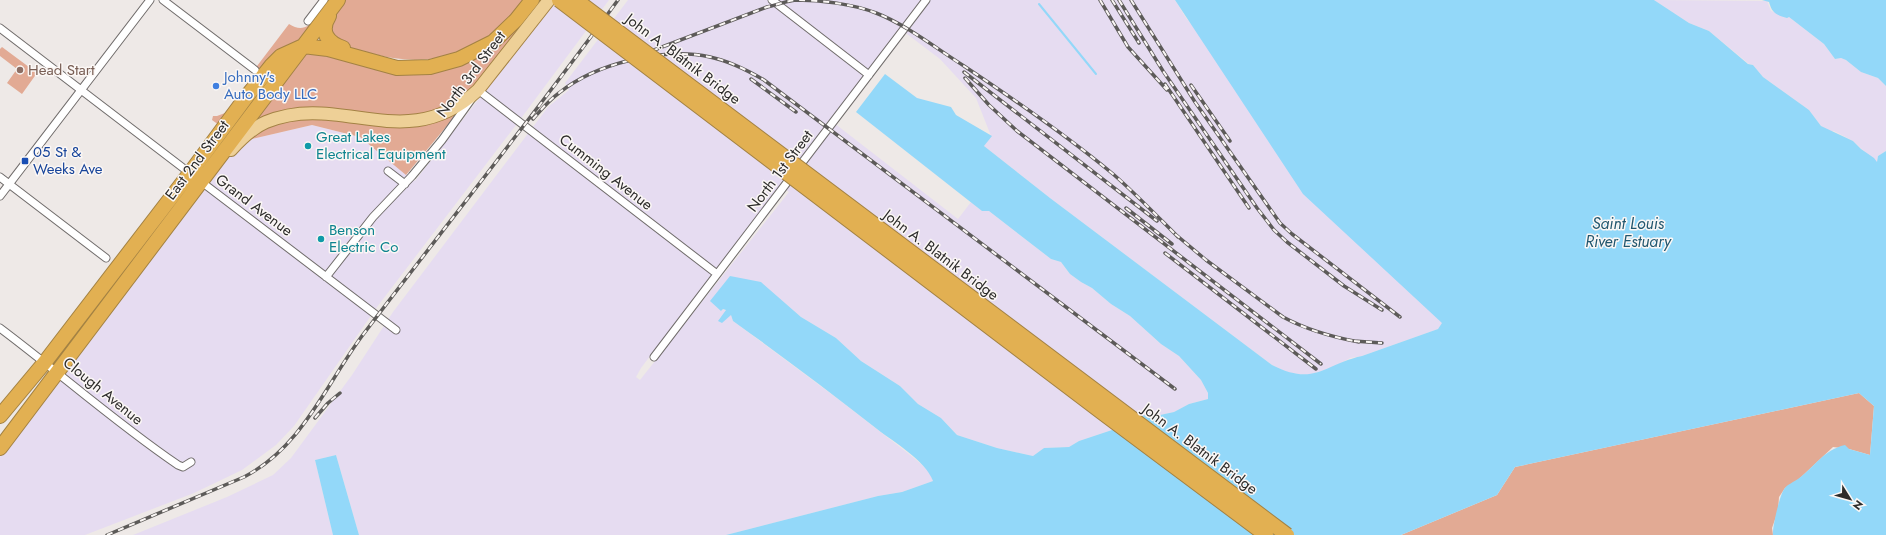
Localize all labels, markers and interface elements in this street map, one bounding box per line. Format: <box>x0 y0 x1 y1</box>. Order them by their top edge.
street label: John A. Blatnik Bridge <box>619 7 745 110</box>
street label: North 3rd Street <box>431 26 511 122</box>
place label: Head Start <box>28 59 95 81</box>
marker: Head Start <box>15 65 25 75</box>
place label: Johnny's Auto Body LLC <box>222 66 317 105</box>
marker: Johnny's Auto Body LLC <box>211 81 221 91</box>
street label: East 2nd Street <box>160 115 235 205</box>
street label: North 1st Street <box>742 125 818 217</box>
place label: Great Lakes Electrical Equipment <box>316 126 446 165</box>
street label: Cumming Avenue <box>555 129 658 216</box>
place label: 05 St & Weeks Ave <box>33 141 103 180</box>
marker: Great Lakes Electrical Equipment <box>303 141 313 151</box>
marker: 05 St & Weeks Ave <box>20 156 30 166</box>
street label: Grand Avenue <box>211 169 297 242</box>
street label: John A. Blatnik Bridge <box>877 203 1003 306</box>
water label: Saint Louis River Estuary <box>1585 212 1672 253</box>
place label: Benson Electric Co <box>329 219 398 258</box>
marker: Benson Electric Co <box>316 234 326 244</box>
street label: Clough Avenue <box>58 352 148 430</box>
street label: John A. Blatnik Bridge <box>1136 397 1262 500</box>
north arrow <box>1830 479 1870 519</box>
text: N <box>1849 497 1867 513</box>

